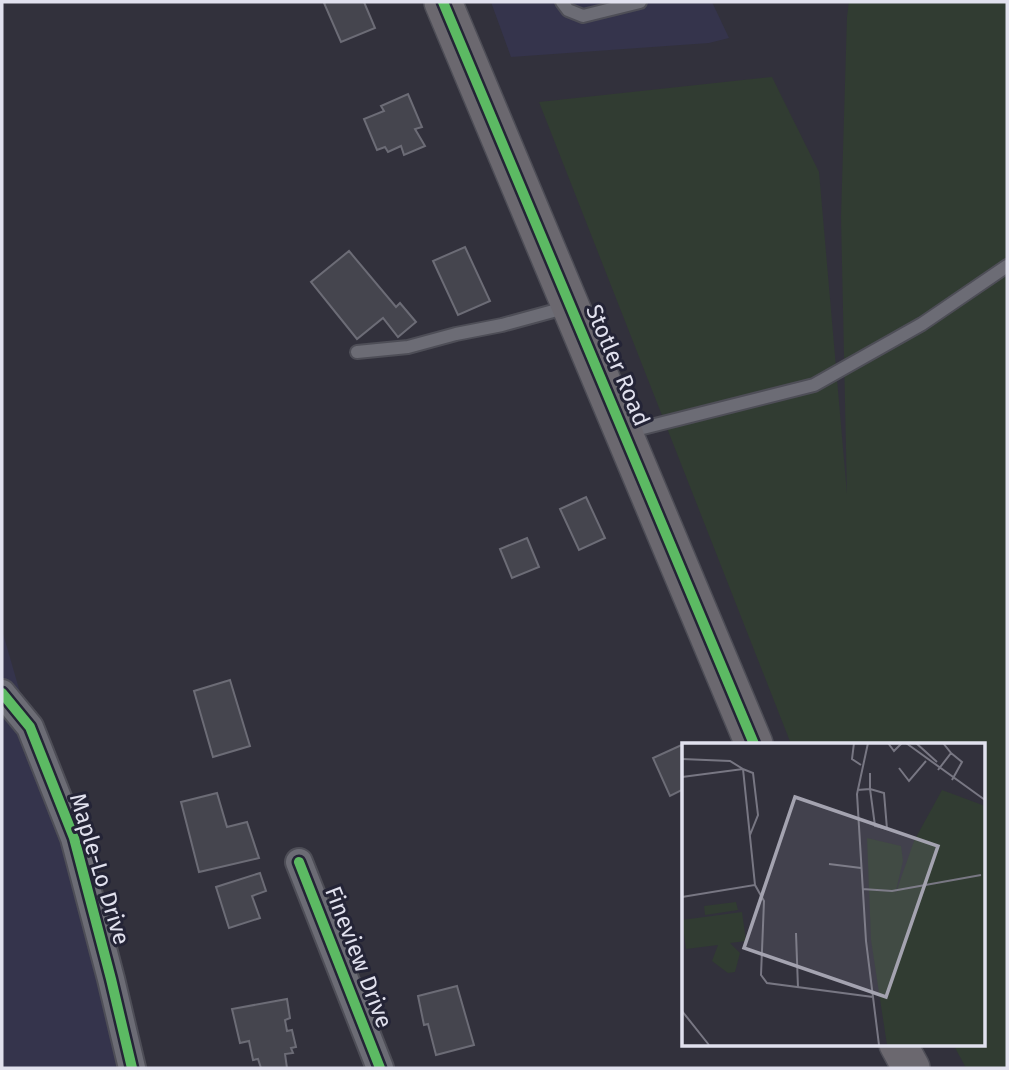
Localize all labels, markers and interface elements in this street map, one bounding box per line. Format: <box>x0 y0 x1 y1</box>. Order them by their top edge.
street label: Stotler Road <box>580 300 656 430</box>
inset map <box>682 743 984 1046</box>
street label: Maple-Lo Drive <box>64 790 136 948</box>
street label: Fineview Drive <box>319 882 399 1032</box>

